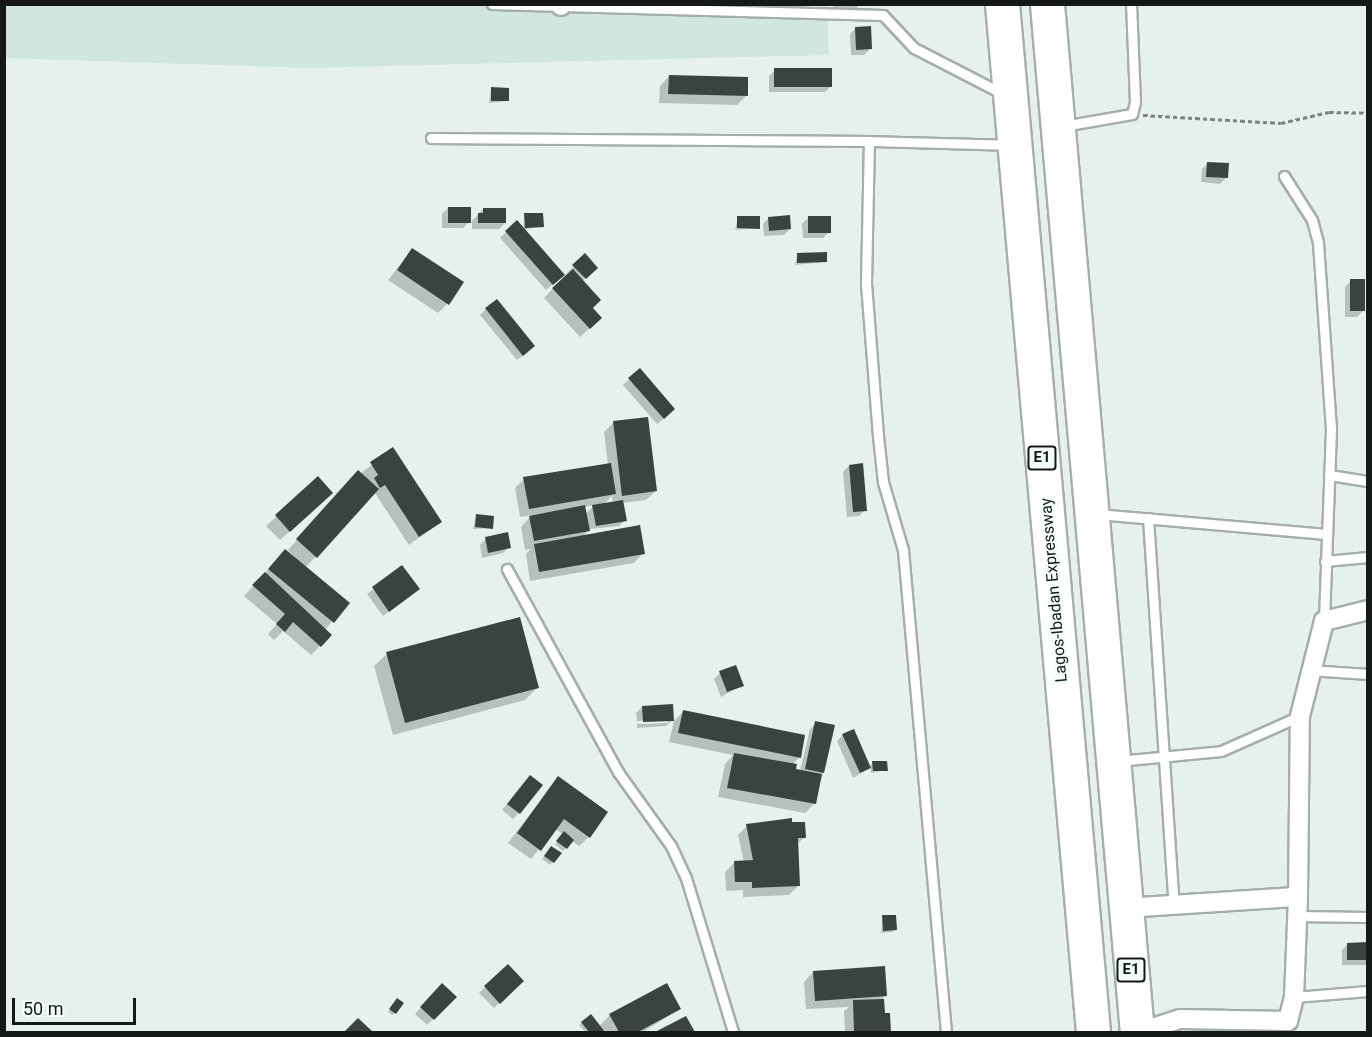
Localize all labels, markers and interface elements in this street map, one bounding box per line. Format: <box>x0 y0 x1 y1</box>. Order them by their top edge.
road number: E1 <box>1027 446 1057 470</box>
street label: Lagos-Ibadan Expressway <box>1036 497 1072 683</box>
road number: E1 <box>1116 958 1146 982</box>
scale bar <box>15 986 140 1024</box>
text: 50 m <box>23 998 63 1019</box>

